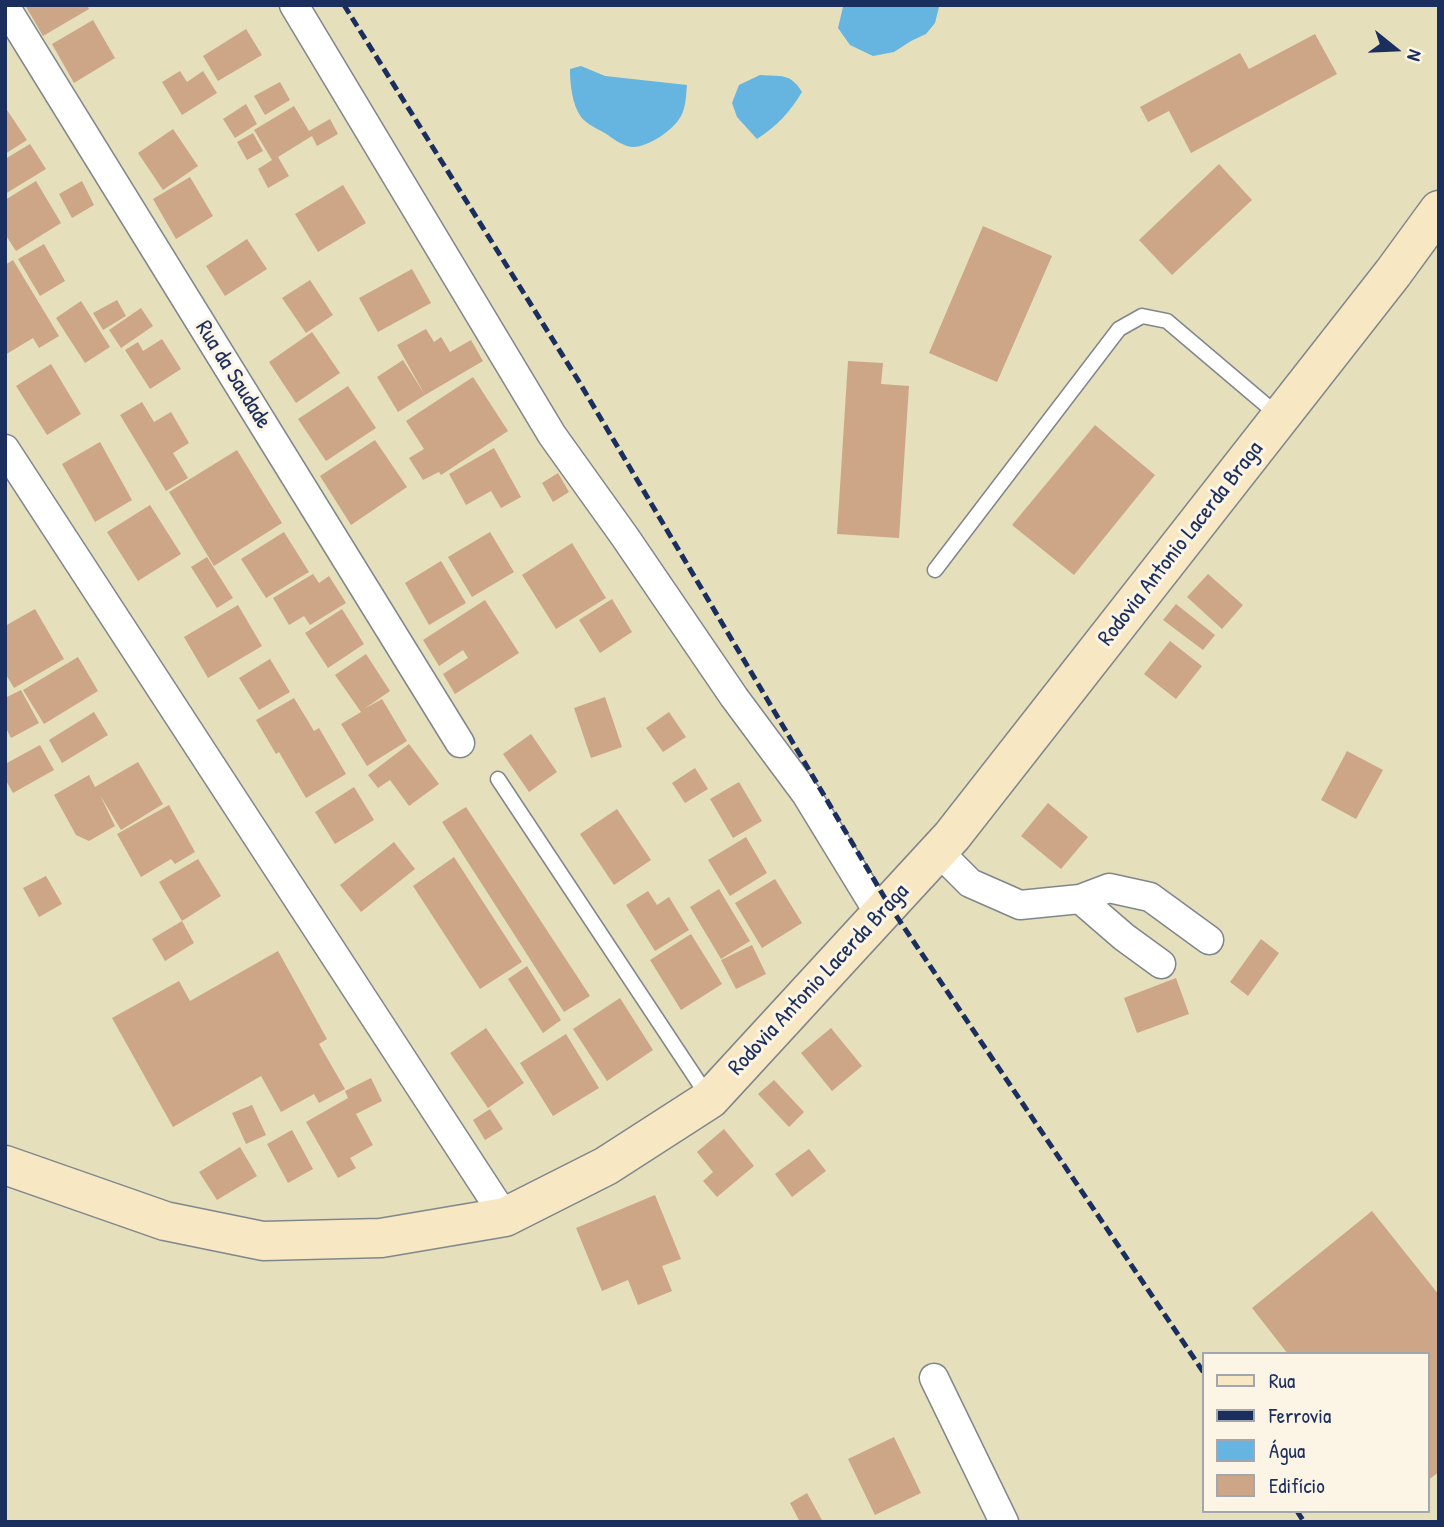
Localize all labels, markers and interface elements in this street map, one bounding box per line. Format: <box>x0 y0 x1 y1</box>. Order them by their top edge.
north arrow <box>1360 14 1430 84</box>
text: N <box>1401 47 1429 64</box>
street label: Rua da Saudade <box>189 316 277 434</box>
street label: Rodovia Antonio Lacerda Braga <box>1093 436 1269 652</box>
street label: Rodovia Antonio Lacerda Braga <box>723 878 915 1082</box>
legend <box>1202 1352 1430 1513</box>
text: Rua <box>1269 1366 1295 1395</box>
text: Ferrovia <box>1269 1401 1331 1430</box>
text: Água <box>1269 1436 1305 1465</box>
text: Edifício <box>1269 1471 1325 1500</box>

